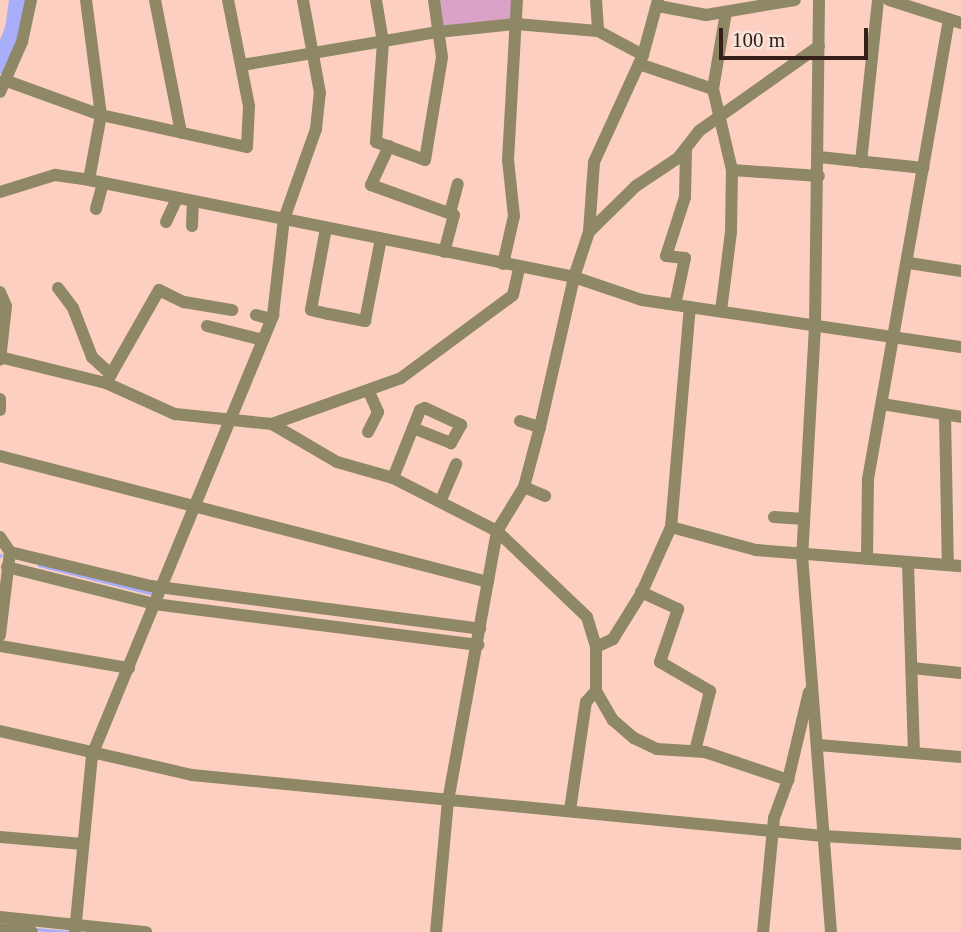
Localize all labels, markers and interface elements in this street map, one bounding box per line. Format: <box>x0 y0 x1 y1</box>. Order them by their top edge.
scale bar <box>723 14 872 58</box>
text: 100 m <box>732 28 785 52</box>

